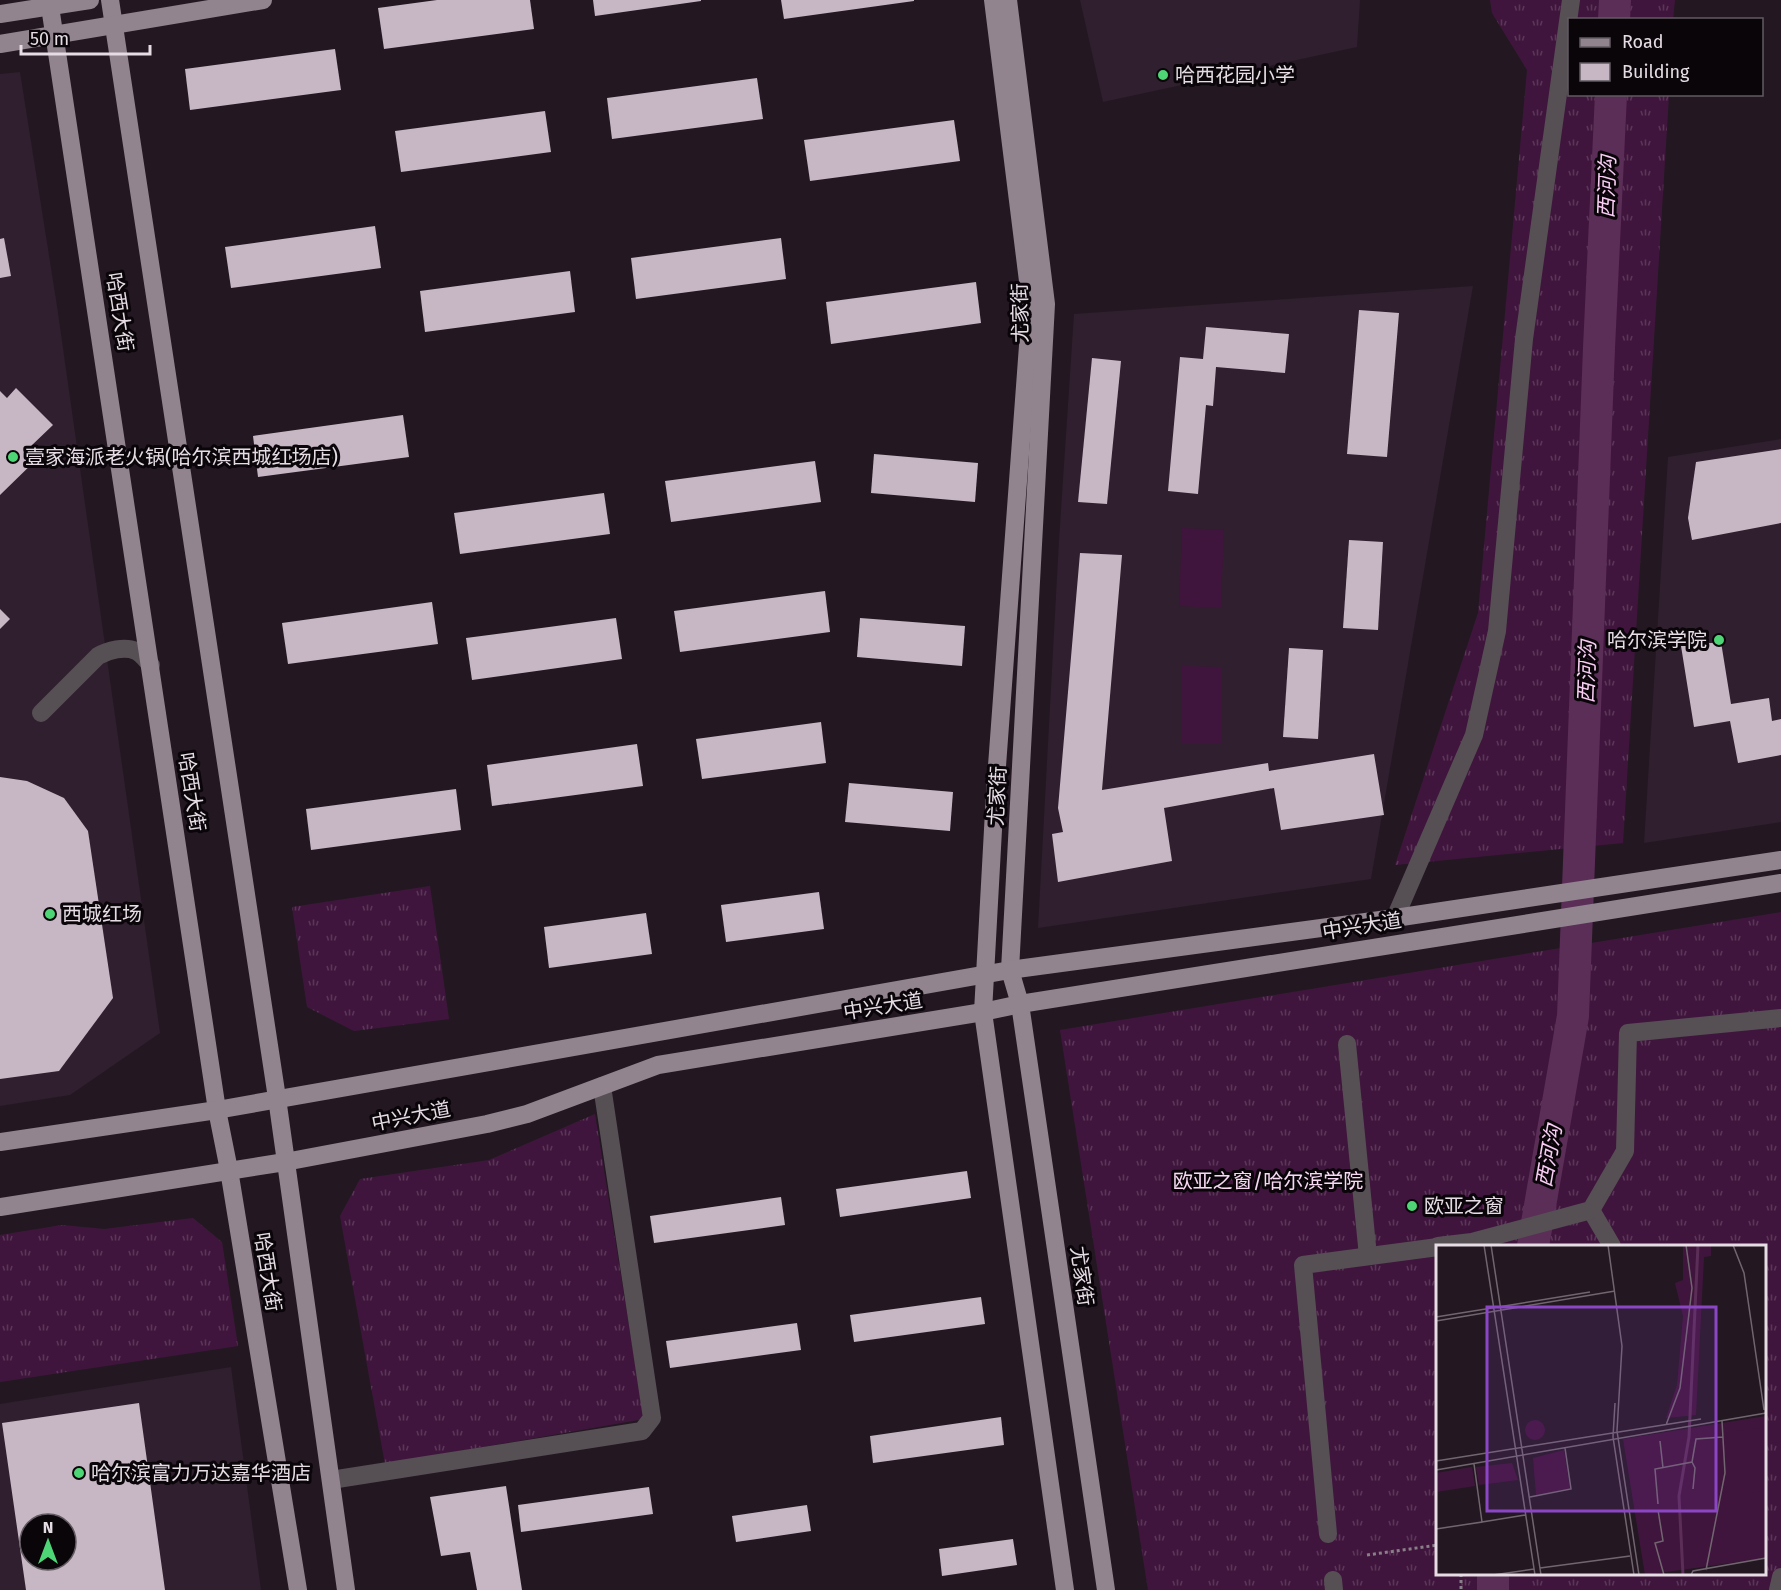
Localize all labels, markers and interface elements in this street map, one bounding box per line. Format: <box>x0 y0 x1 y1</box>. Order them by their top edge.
scale bar <box>21 18 150 56</box>
legend <box>1568 18 1763 96</box>
text: 50 m <box>30 28 69 50</box>
text: Road <box>1622 31 1664 53</box>
text: Building <box>1622 61 1690 83</box>
place label: 哈西花园小学 <box>1175 63 1295 87</box>
marker: 哈西花园小学 <box>1156 68 1170 82</box>
water label: 西河沟 <box>1593 153 1621 219</box>
street label: 哈西大街 <box>102 271 138 353</box>
street label: 尤家街 <box>1007 283 1033 343</box>
place label: 壹家海派老火锅(哈尔滨西城红场店) <box>25 445 338 469</box>
marker: 壹家海派老火锅(哈尔滨西城红场店) <box>6 450 20 464</box>
place label: 哈尔滨学院 <box>1607 628 1707 652</box>
marker: 哈尔滨学院 <box>1712 633 1726 647</box>
water label: 西河沟 <box>1573 638 1601 704</box>
street label: 哈西大街 <box>174 751 210 833</box>
street label: 尤家街 <box>983 765 1011 827</box>
place label: 西城红场 <box>62 902 142 926</box>
marker: 西城红场 <box>43 907 57 921</box>
street label: 中兴大道 <box>1321 908 1403 944</box>
street label: 中兴大道 <box>842 988 924 1024</box>
street label: 中兴大道 <box>369 1097 453 1135</box>
water label: 西河沟 <box>1531 1121 1568 1189</box>
park label: 欧亚之窗/哈尔滨学院 <box>1173 1169 1363 1193</box>
place label: 欧亚之窗 <box>1424 1194 1504 1218</box>
marker: 欧亚之窗 <box>1405 1199 1419 1213</box>
street label: 哈西大街 <box>250 1231 286 1313</box>
street label: 尤家街 <box>1066 1245 1098 1307</box>
inset map <box>1436 1245 1766 1575</box>
place label: 哈尔滨富力万达嘉华酒店 <box>91 1461 311 1485</box>
marker: 哈尔滨富力万达嘉华酒店 <box>72 1466 86 1480</box>
north arrow <box>18 1512 78 1572</box>
text: N <box>43 1518 53 1537</box>

